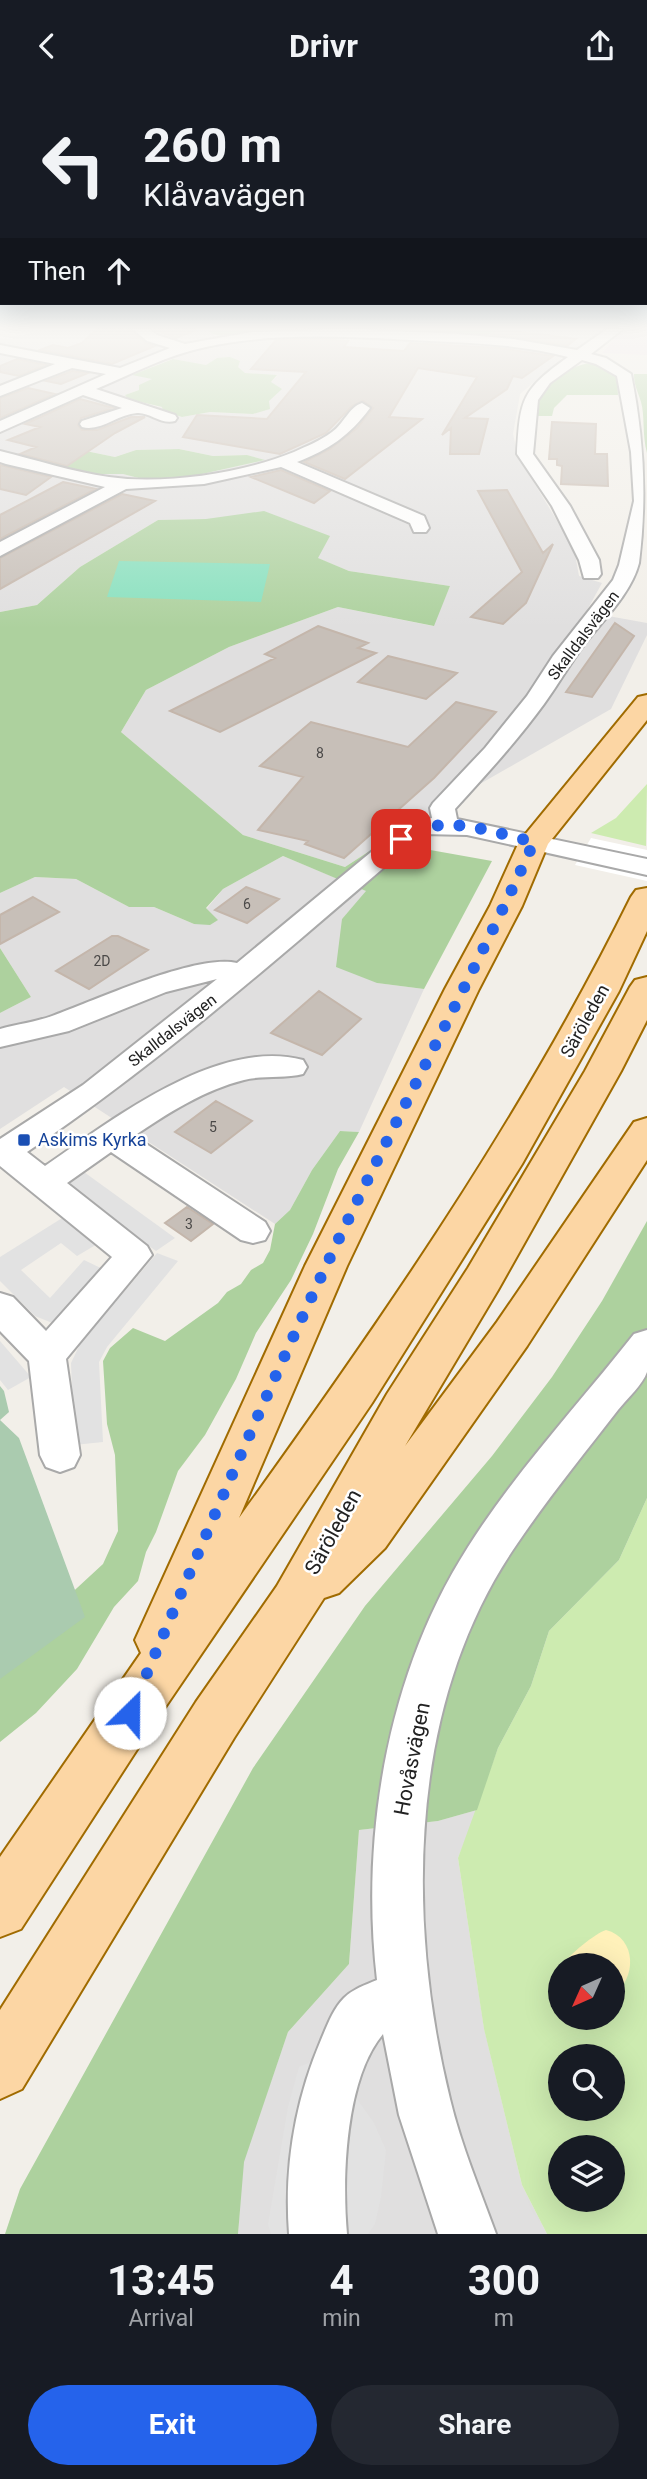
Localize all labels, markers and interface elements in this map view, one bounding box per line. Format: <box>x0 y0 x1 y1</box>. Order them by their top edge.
icon: back <box>28 27 66 65</box>
text: Drivr <box>289 27 358 65</box>
icon: share <box>581 27 619 65</box>
text: 260 m <box>143 117 282 174</box>
icon: left <box>28 119 119 210</box>
text: Klåvavägen <box>143 176 306 214</box>
icon: ahead <box>100 252 138 290</box>
text: Then <box>28 256 86 286</box>
street label: Skalldalsvägen <box>544 587 623 684</box>
house number: 8 <box>316 745 324 761</box>
pin <box>371 809 431 869</box>
icon: arrive <box>382 820 420 858</box>
house number: 6 <box>243 896 251 912</box>
house number: 2D <box>93 953 111 969</box>
street label: Säröleden <box>556 981 613 1061</box>
street label: Skalldalsvägen <box>124 990 220 1071</box>
house number: 5 <box>209 1119 217 1135</box>
place label: Askims Kyrka <box>38 1129 147 1150</box>
marker: Askims Kyrka <box>16 1132 32 1148</box>
house number: 3 <box>185 1216 193 1232</box>
street label: Säröleden <box>300 1485 366 1579</box>
position arrow <box>93 1676 167 1750</box>
street label: Hovåsvägen <box>389 1700 435 1818</box>
north arrow <box>548 1953 625 2030</box>
map controls <box>548 1953 625 2212</box>
button: search <box>548 2044 625 2121</box>
button: layers <box>548 2135 625 2212</box>
text: 13:45 <box>107 2256 215 2305</box>
text: 4 <box>329 2256 354 2305</box>
text: 300 <box>468 2256 540 2305</box>
text: Arrival <box>128 2305 194 2332</box>
text: min <box>322 2305 361 2332</box>
text: m <box>494 2305 514 2332</box>
button: Exit <box>28 2385 317 2465</box>
button: Share <box>331 2385 619 2465</box>

